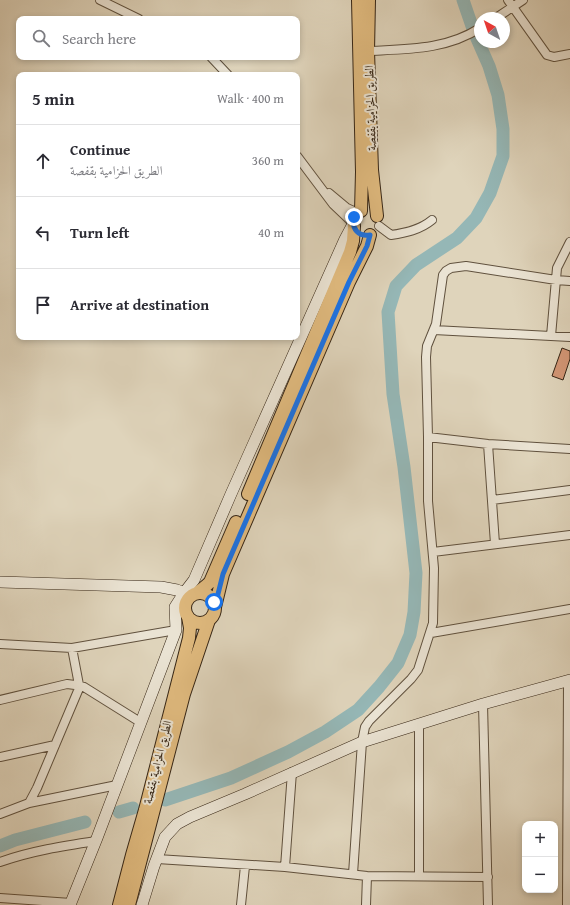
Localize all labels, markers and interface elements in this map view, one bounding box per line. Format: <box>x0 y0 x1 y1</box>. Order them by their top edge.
north arrow <box>474 12 510 48</box>
search box <box>16 16 300 60</box>
icon: search <box>30 27 52 49</box>
text: Search here <box>62 28 136 49</box>
street label: الطريق الحزامية بقفصة <box>360 65 380 151</box>
text: 5 min <box>32 86 74 111</box>
text: Walk · 400 m <box>217 89 284 108</box>
text: Continue <box>70 139 131 160</box>
icon: ahead <box>32 150 54 172</box>
text: 360 m <box>252 151 284 170</box>
text: الطريق الحزامية بقفصة <box>70 161 162 180</box>
route end <box>345 208 363 226</box>
icon: left <box>32 222 54 244</box>
text: Turn left <box>70 222 129 243</box>
text: 40 m <box>258 223 284 242</box>
icon: arrive <box>32 294 54 316</box>
text: Arrive at destination <box>70 294 209 315</box>
route start <box>205 593 223 611</box>
street label: الطريق الحزامية بقفصة <box>138 718 176 805</box>
map controls <box>522 821 558 893</box>
button: + <box>522 821 558 857</box>
button: − <box>522 857 558 893</box>

